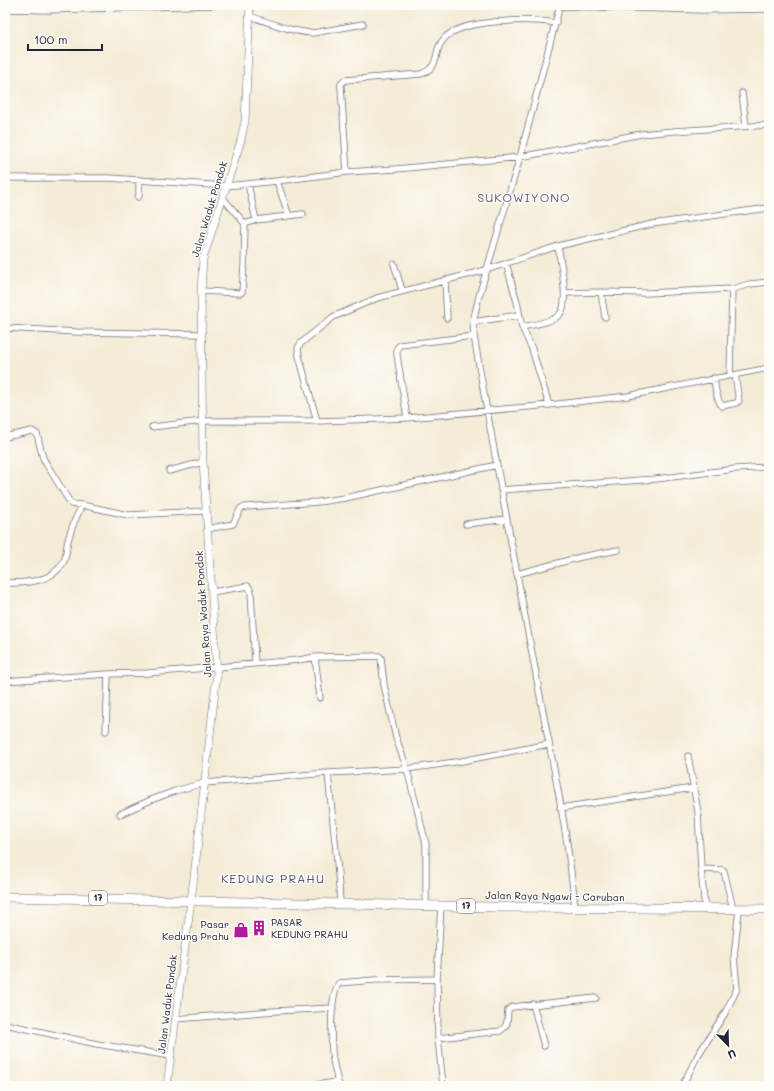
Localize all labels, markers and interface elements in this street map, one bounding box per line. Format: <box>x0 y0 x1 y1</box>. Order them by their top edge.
scale bar <box>28 26 102 52</box>
text: 100 m <box>34 31 68 47</box>
street label: Jalan Waduk Pondok <box>188 159 230 259</box>
district label: SUKOWIYONO <box>477 189 571 205</box>
street label: Jalan Raya Waduk Pondok <box>192 550 214 678</box>
district label: KEDUNG PRAHU <box>221 870 325 886</box>
street label: Jalan Raya Ngawi - Caruban <box>485 888 625 904</box>
road number: 17 <box>89 891 107 905</box>
road number: 17 <box>457 899 475 913</box>
place label: PASAR KEDUNG PRAHU <box>271 915 348 941</box>
place label: Pasar Kedung Prahu <box>162 917 229 943</box>
building icon: PASAR KEDUNG PRAHU <box>250 919 268 937</box>
shop icon: Pasar Kedung Prahu <box>232 921 250 939</box>
street label: Jalan Waduk Pondok <box>154 954 180 1054</box>
north arrow <box>708 1025 748 1065</box>
text: U <box>726 1046 739 1063</box>

